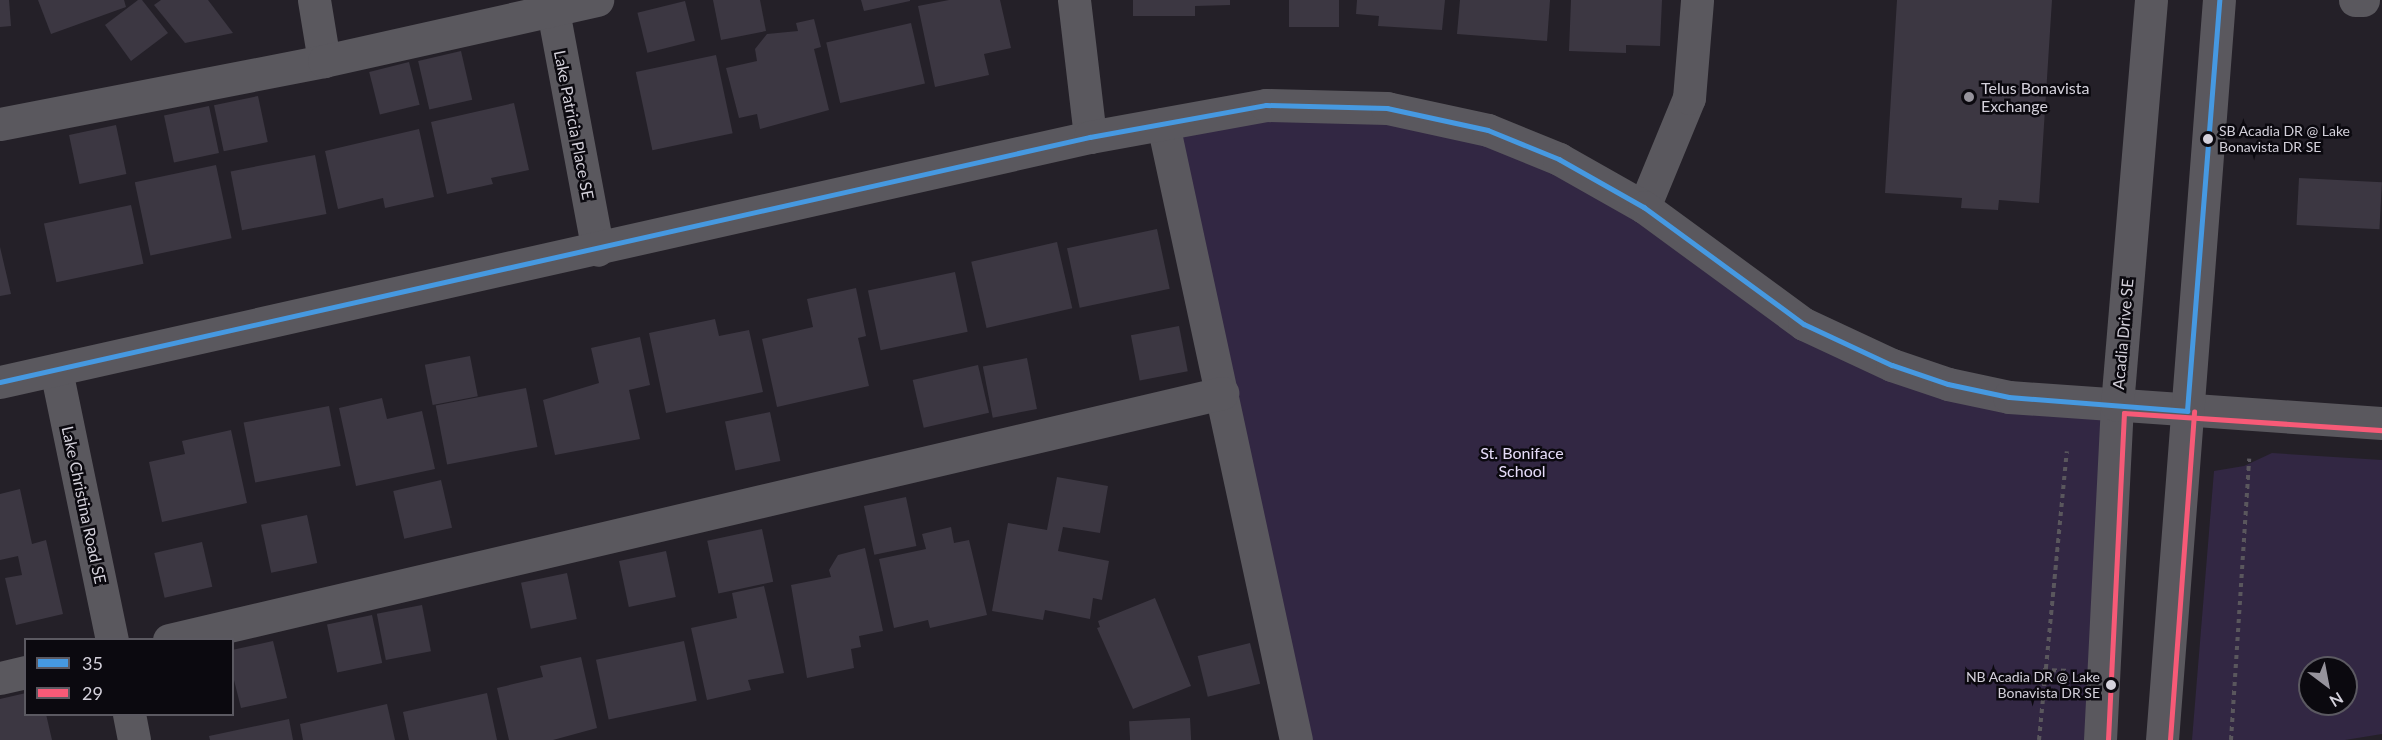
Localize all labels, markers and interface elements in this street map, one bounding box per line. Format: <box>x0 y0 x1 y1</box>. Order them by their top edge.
street label: Lake Patricia Place SE <box>550 49 598 201</box>
place label: Telus Bonavista Exchange <box>1981 78 2089 116</box>
marker: Telus Bonavista Exchange <box>1962 90 1976 104</box>
place label: SB Acadia DR @ Lake Bonavista DR SE <box>2219 123 2350 156</box>
marker: SB Acadia DR @ Lake Bonavista DR SE <box>2202 133 2214 145</box>
street label: Acadia Drive SE <box>2109 278 2137 390</box>
street label: Lake Christina Road SE <box>58 424 110 586</box>
park label: St. Boniface School <box>1480 443 1564 481</box>
legend <box>24 638 234 716</box>
text: 35 <box>82 652 103 674</box>
north arrow <box>2298 656 2358 716</box>
place label: NB Acadia DR @ Lake Bonavista DR SE <box>1965 669 2100 702</box>
marker: NB Acadia DR @ Lake Bonavista DR SE <box>2105 679 2117 691</box>
text: 29 <box>82 682 103 704</box>
text: N <box>2326 689 2347 711</box>

